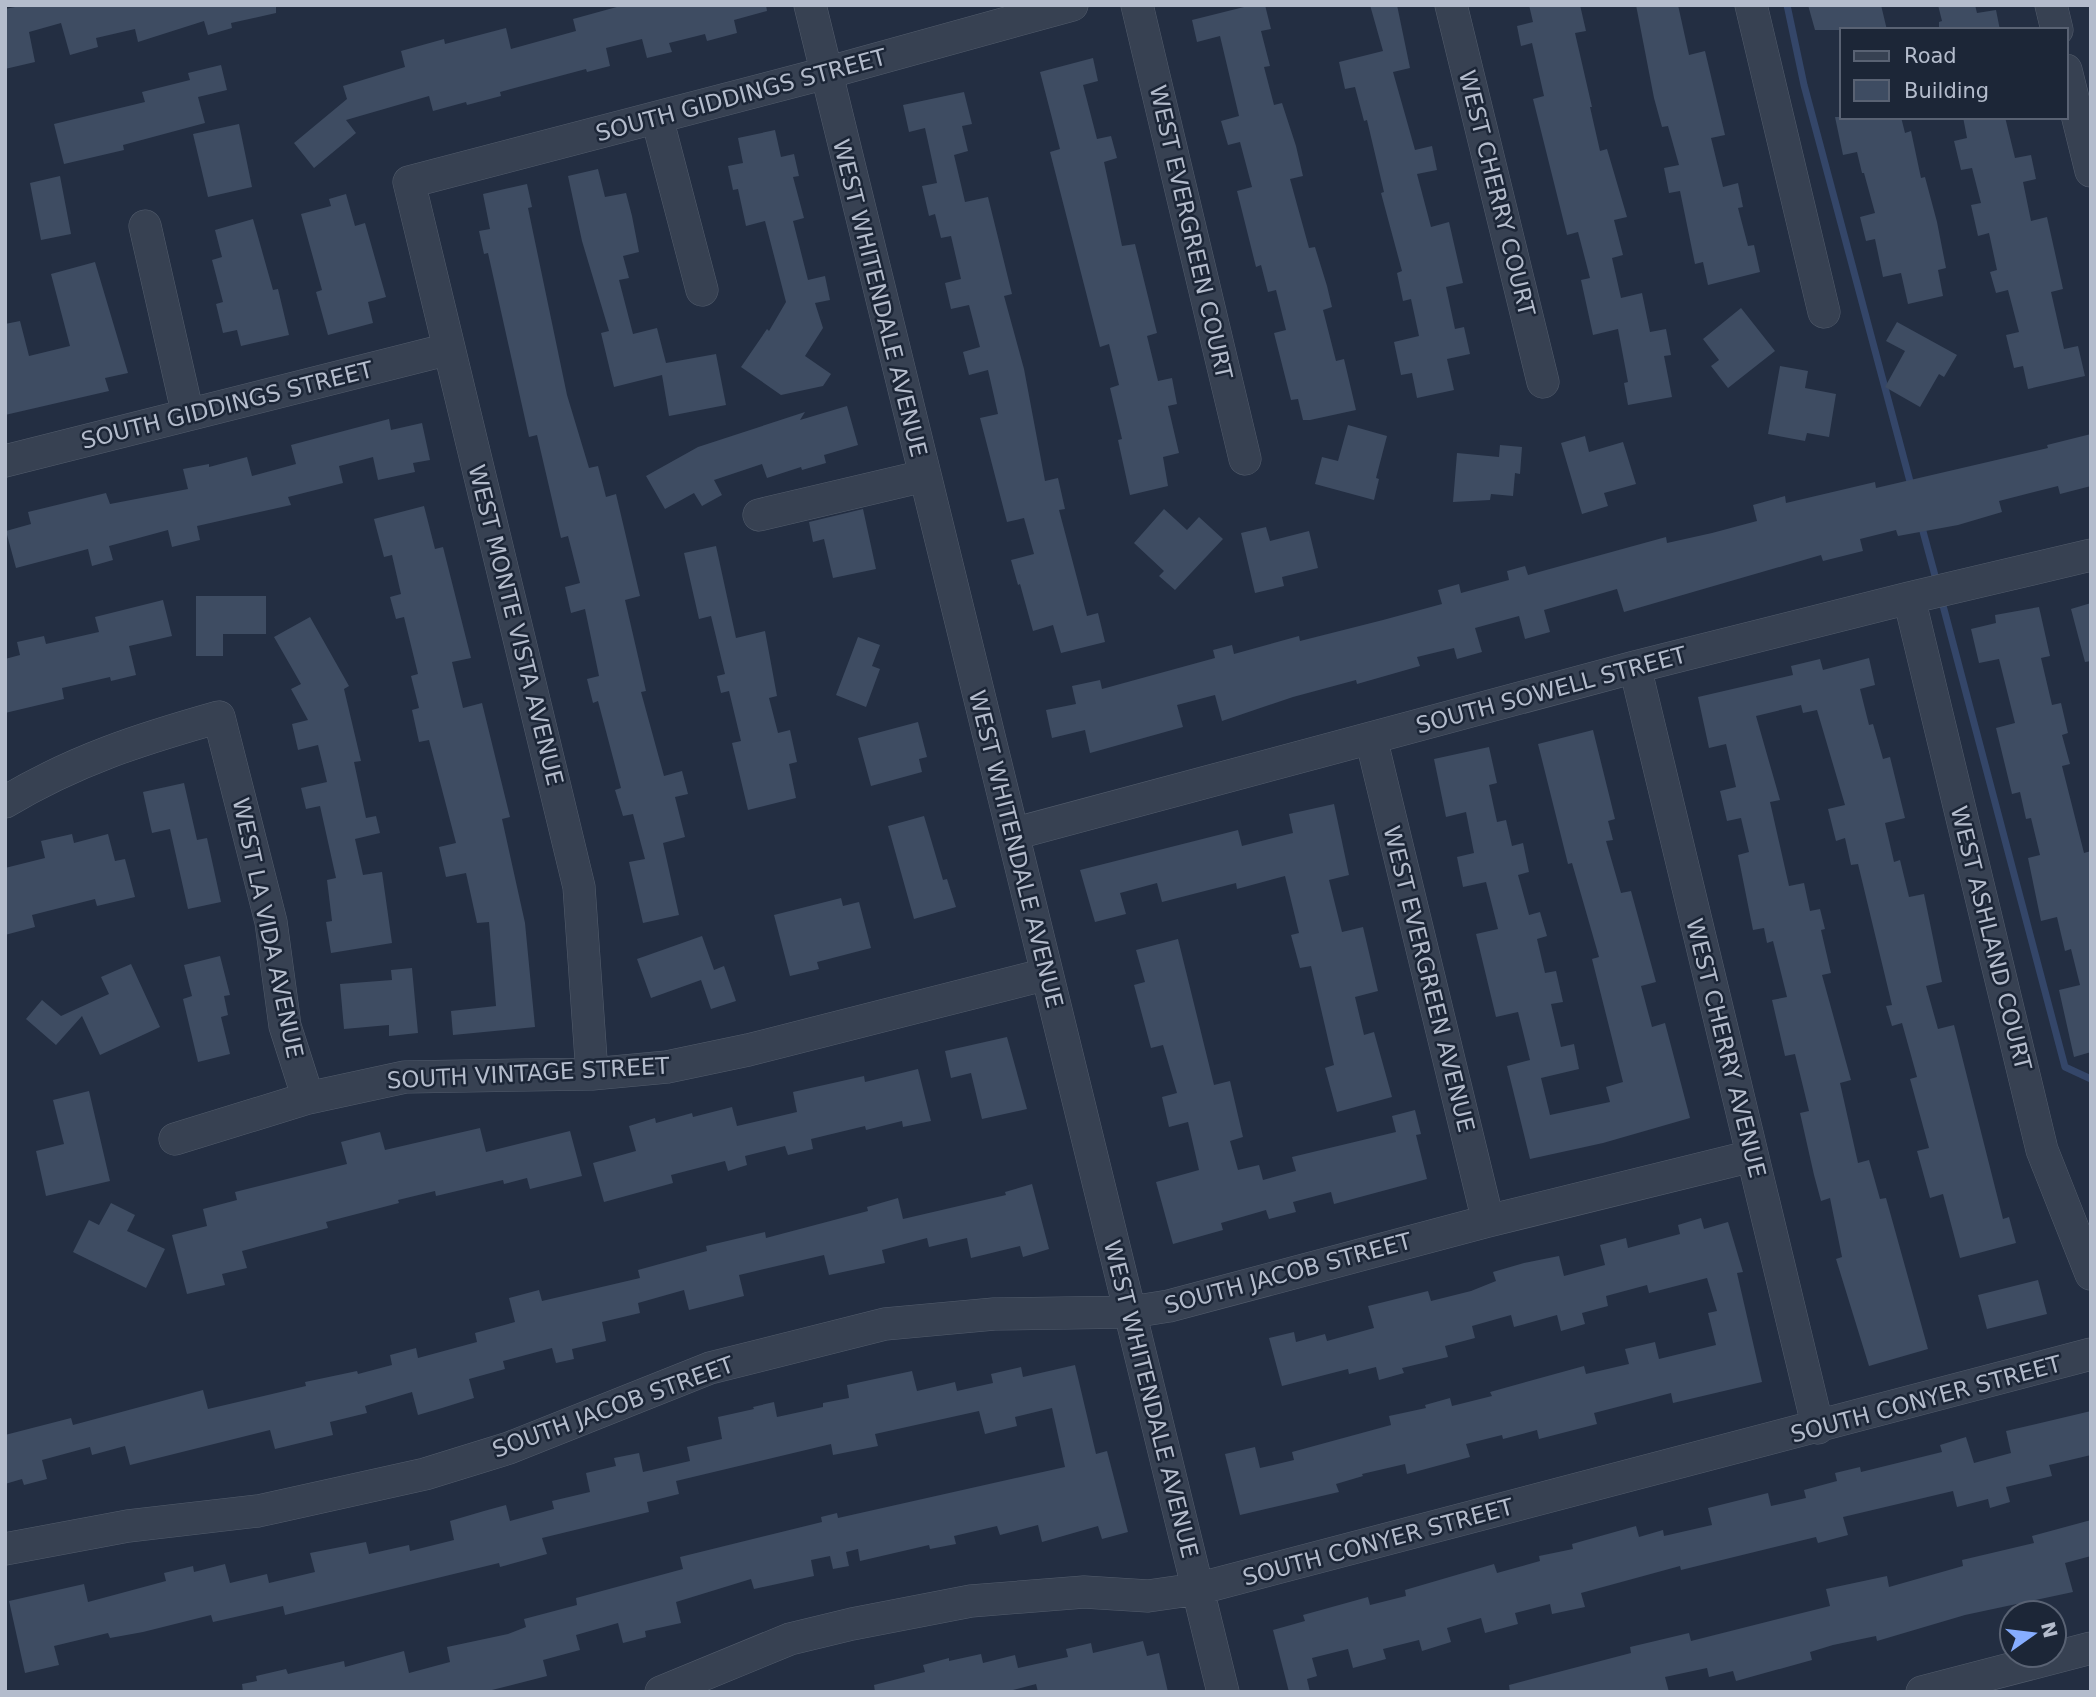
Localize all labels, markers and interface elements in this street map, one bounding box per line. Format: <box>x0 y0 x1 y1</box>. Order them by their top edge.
legend <box>1840 28 2068 119</box>
street label: SOUTH GIDDINGS STREET <box>593 43 890 146</box>
text: Road <box>1904 44 1957 68</box>
street label: WEST CHERRY COURT <box>1454 67 1540 319</box>
text: Building <box>1904 79 1989 103</box>
street label: WEST EVERGREEN COURT <box>1145 83 1238 382</box>
street label: WEST WHITENDALE AVENUE <box>828 136 932 460</box>
street label: SOUTH GIDDINGS STREET <box>78 356 376 454</box>
street label: WEST MONTE VISTA AVENUE <box>463 462 569 788</box>
street label: SOUTH SOWELL STREET <box>1413 641 1690 739</box>
street label: WEST WHITENDALE AVENUE <box>964 687 1068 1011</box>
street label: WEST LA VIDA AVENUE <box>228 795 308 1061</box>
street label: WEST ASHLAND COURT <box>1946 803 2037 1074</box>
street label: WEST EVERGREEN AVENUE <box>1378 823 1480 1135</box>
street label: WEST CHERRY AVENUE <box>1681 916 1771 1180</box>
street label: SOUTH VINTAGE STREET <box>386 1053 671 1093</box>
street label: SOUTH JACOB STREET <box>1162 1227 1415 1319</box>
street label: WEST WHITENDALE AVENUE <box>1099 1237 1203 1561</box>
street label: SOUTH CONYER STREET <box>1788 1350 2065 1448</box>
street label: SOUTH JACOB STREET <box>489 1351 738 1463</box>
street label: SOUTH CONYER STREET <box>1240 1493 1517 1591</box>
north arrow <box>1998 1599 2068 1669</box>
text: N <box>2037 1620 2062 1640</box>

